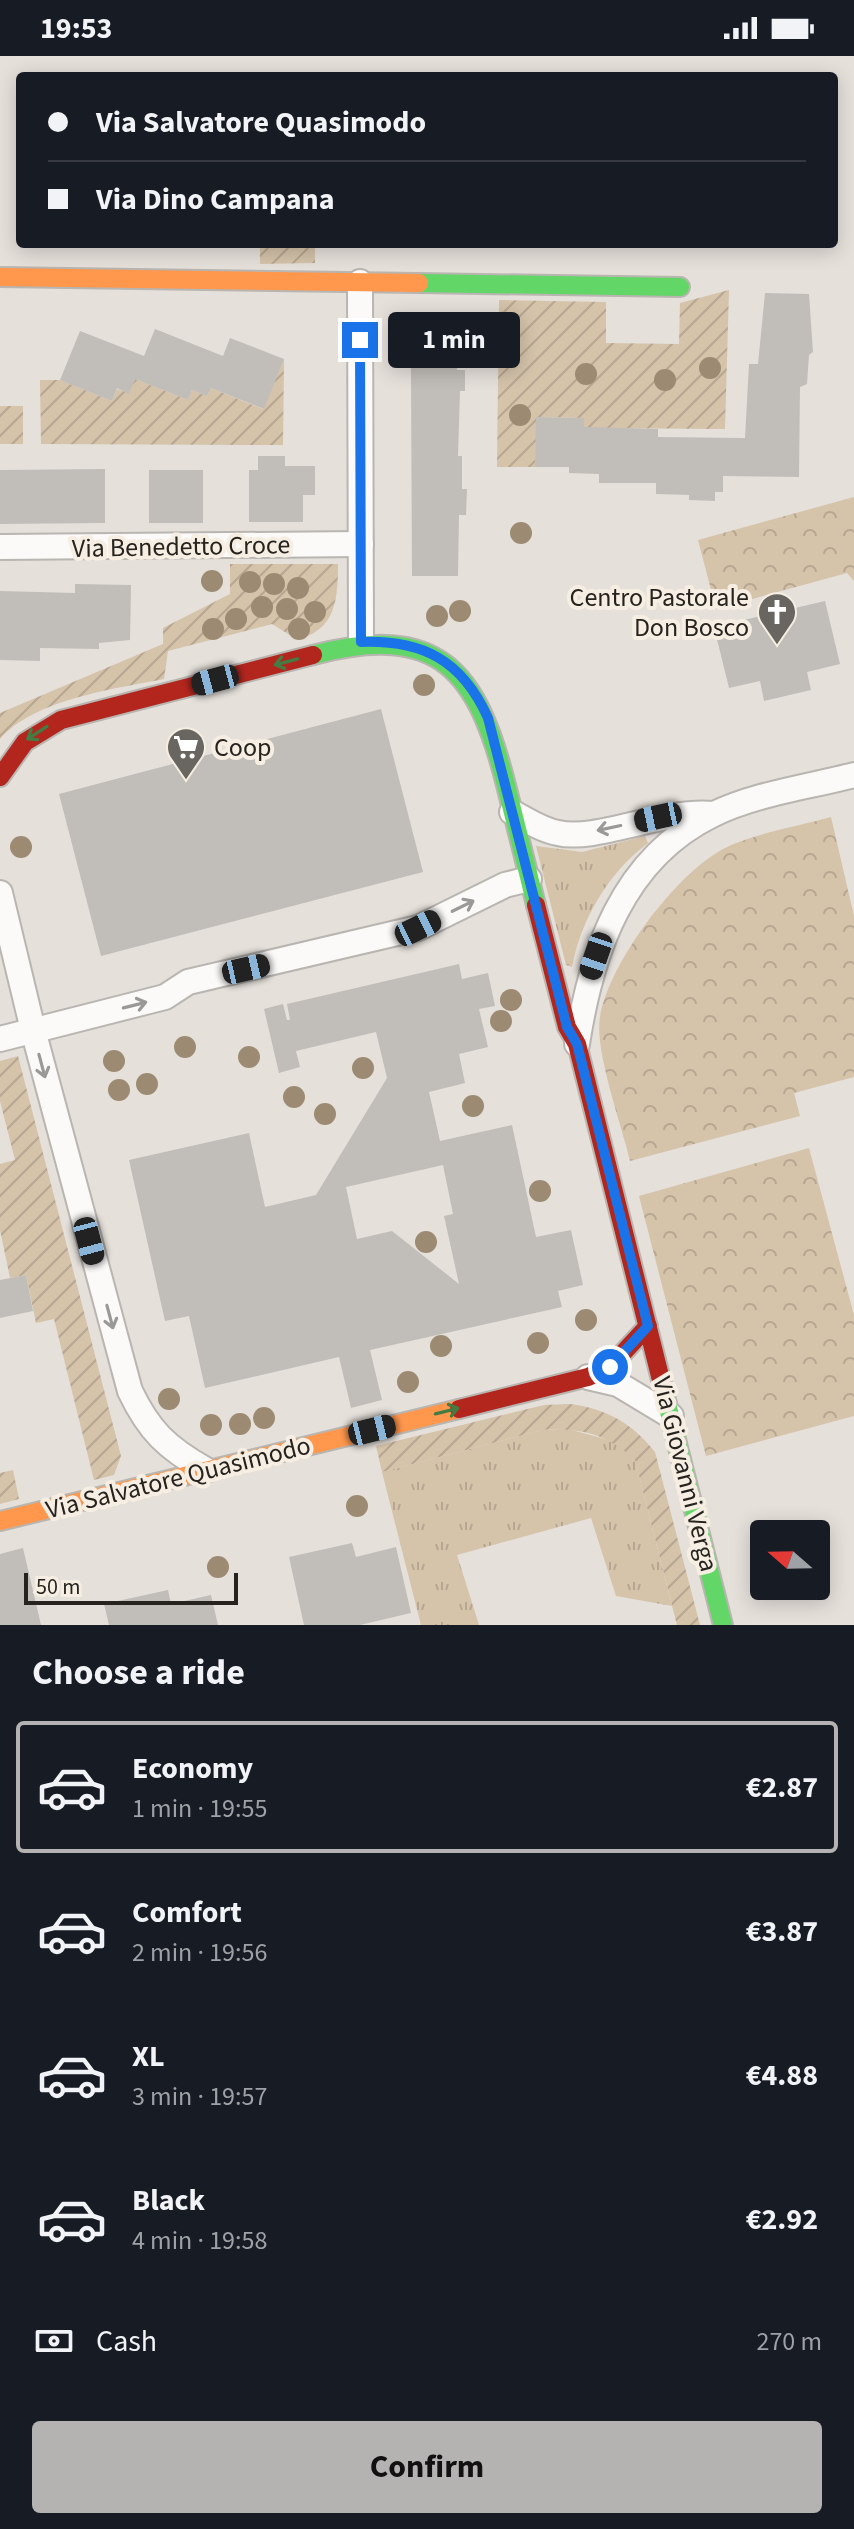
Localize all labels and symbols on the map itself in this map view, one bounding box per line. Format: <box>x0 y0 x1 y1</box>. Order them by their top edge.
callout: 1 min <box>388 312 520 368</box>
route end <box>342 322 378 358</box>
street label: Via Benedetto Croce <box>72 526 290 567</box>
place label: Centro Pastorale Don Bosco <box>570 579 749 646</box>
church icon: Centro Pastorale Don Bosco <box>756 591 798 646</box>
one-way arrow <box>273 655 299 670</box>
car <box>189 662 241 698</box>
one-way arrow <box>26 725 48 741</box>
supermarket icon: Coop <box>165 726 207 781</box>
place label: Coop <box>214 729 271 766</box>
car <box>632 800 684 834</box>
one-way arrow <box>596 821 622 836</box>
one-way arrow <box>450 898 474 913</box>
car <box>391 907 445 949</box>
car <box>577 929 615 983</box>
car <box>220 952 272 986</box>
one-way arrow <box>122 996 148 1011</box>
one-way arrow <box>36 1053 51 1079</box>
car <box>71 1215 107 1267</box>
one-way arrow <box>103 1304 118 1330</box>
route start <box>592 1349 628 1385</box>
street label: Via Giovanni Verga <box>643 1373 728 1576</box>
one-way arrow <box>434 1403 460 1418</box>
car <box>346 1413 398 1447</box>
street label: Via Salvatore Quasimodo <box>42 1427 314 1528</box>
north arrow <box>750 1520 830 1600</box>
scale bar <box>24 1569 238 1605</box>

